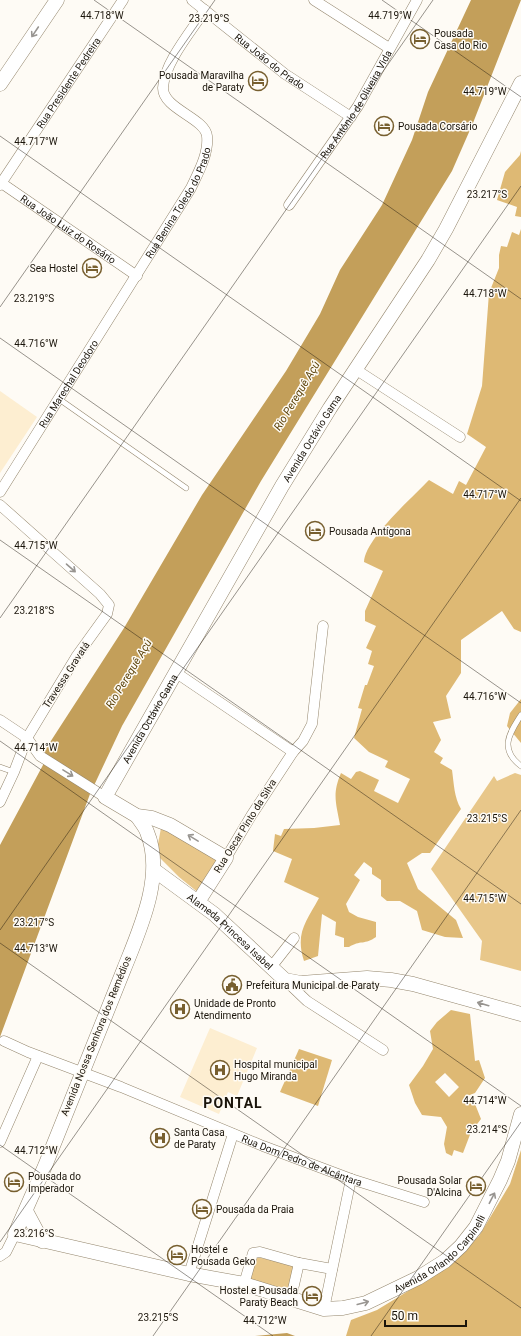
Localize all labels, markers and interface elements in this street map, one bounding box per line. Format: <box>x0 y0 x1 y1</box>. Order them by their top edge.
text: 44.718°W <box>80 10 124 21</box>
text: 44.719°W <box>368 10 412 21</box>
text: 23.219°S <box>189 13 229 24</box>
one-way arrow <box>31 27 39 38</box>
hotel icon: Pousada Casa do Rio <box>409 28 431 50</box>
place label: Pousada Casa do Rio <box>434 28 487 51</box>
street label: Rua João do Prado <box>233 31 307 91</box>
street label: Rua Presidente Pedreira <box>34 35 102 130</box>
street label: Rua Antônio de Oliveira Vida <box>318 48 393 160</box>
place label: Pousada Maravilha de Paraty <box>159 70 244 93</box>
hotel icon: Pousada Maravilha de Paraty <box>247 70 269 92</box>
text: 44.719°W <box>463 86 507 97</box>
hotel icon: Pousada Corsário <box>373 115 395 137</box>
place label: Pousada Corsário <box>398 121 478 132</box>
text: 44.717°W <box>14 136 58 147</box>
street label: Rua Benina Toledo do Prado <box>143 146 212 260</box>
text: 23.217°S <box>467 189 507 200</box>
street label: Rua João Luiz do Rosário <box>19 192 118 266</box>
hotel icon: Sea Hostel <box>81 257 103 279</box>
place label: Sea Hostel <box>30 263 78 274</box>
text: 44.718°W <box>463 288 507 299</box>
text: 23.219°S <box>14 293 54 304</box>
street label: Rua Marechal Deodoro <box>36 337 100 430</box>
text: 44.716°W <box>14 338 58 349</box>
water label: Rio Perequê Açú <box>271 359 323 433</box>
street label: Avenida Octávio Gama <box>280 392 343 484</box>
text: 44.717°W <box>463 489 507 500</box>
hotel icon: Pousada Antígona <box>304 520 326 542</box>
place label: Pousada Antígona <box>329 526 411 537</box>
text: 44.715°W <box>14 540 58 551</box>
one-way arrow <box>66 564 77 573</box>
text: 23.218°S <box>14 605 54 616</box>
water label: Rio Perequê Açú <box>103 637 155 711</box>
street label: Travessa Gravatá <box>40 640 92 710</box>
street label: Avenida Octávio Gama <box>120 672 179 765</box>
text: 44.716°W <box>463 691 507 702</box>
text: 44.714°W <box>14 742 58 753</box>
one-way arrow <box>62 769 73 777</box>
street label: Rua Oscar Pinto da Silva <box>212 777 278 875</box>
text: 23.215°S <box>467 813 507 824</box>
one-way arrow <box>188 834 199 842</box>
street label: Alameda Princesa Isabel <box>185 891 275 972</box>
text: 44.715°W <box>463 893 507 904</box>
text: 23.217°S <box>14 917 54 928</box>
text: 44.713°W <box>14 943 58 954</box>
street label: Avenida Nossa Senhora dos Remédios <box>59 954 133 1118</box>
public building icon: Prefeitura Municipal de Paraty <box>221 974 243 996</box>
place label: Prefeitura Municipal de Paraty <box>246 980 380 991</box>
hospital icon: Unidade de Pronto Atendimento <box>169 998 191 1020</box>
place label: Unidade de Pronto Atendimento <box>194 998 276 1021</box>
one-way arrow <box>477 1000 490 1007</box>
hospital icon: Hospital municipal Hugo Miranda <box>209 1059 231 1081</box>
place label: Hospital municipal Hugo Miranda <box>234 1059 317 1082</box>
district label: PONTAL <box>203 1095 263 1111</box>
text: 44.714°W <box>463 1095 507 1106</box>
text: 23.214°S <box>467 1124 507 1135</box>
hospital icon: Santa Casa de Paraty <box>149 1127 171 1149</box>
place label: Santa Casa de Paraty <box>174 1127 225 1150</box>
street label: Rua Dom Pedro de Alcântara <box>240 1132 364 1188</box>
text: 44.712°W <box>14 1145 58 1156</box>
hotel icon: Pousada do Imperador <box>3 1171 25 1193</box>
place label: Pousada do Imperador <box>28 1171 81 1194</box>
place label: Pousada Solar D'Alcina <box>397 1175 463 1198</box>
hotel icon: Pousada Solar D'Alcina <box>465 1175 487 1197</box>
one-way arrow <box>489 1192 496 1204</box>
hotel icon: Pousada da Praia <box>191 1198 213 1220</box>
place label: Pousada da Praia <box>216 1204 294 1215</box>
street label: Avenida Orlando Carpinelli <box>392 1213 487 1294</box>
text: 23.216°S <box>14 1228 54 1239</box>
hotel icon: Hostel e Pousada Geko <box>166 1244 188 1266</box>
place label: Hostel e Pousada Geko <box>191 1244 256 1267</box>
place label: Hostel e Pousada Paraty Beach <box>220 1285 298 1308</box>
hotel icon: Hostel e Pousada Paraty Beach <box>301 1285 323 1307</box>
one-way arrow <box>356 1299 369 1306</box>
scale bar <box>385 1302 466 1328</box>
text: 50 m <box>391 1309 418 1323</box>
text: 23.215°S <box>138 1312 178 1323</box>
text: 44.712°W <box>243 1315 287 1326</box>

